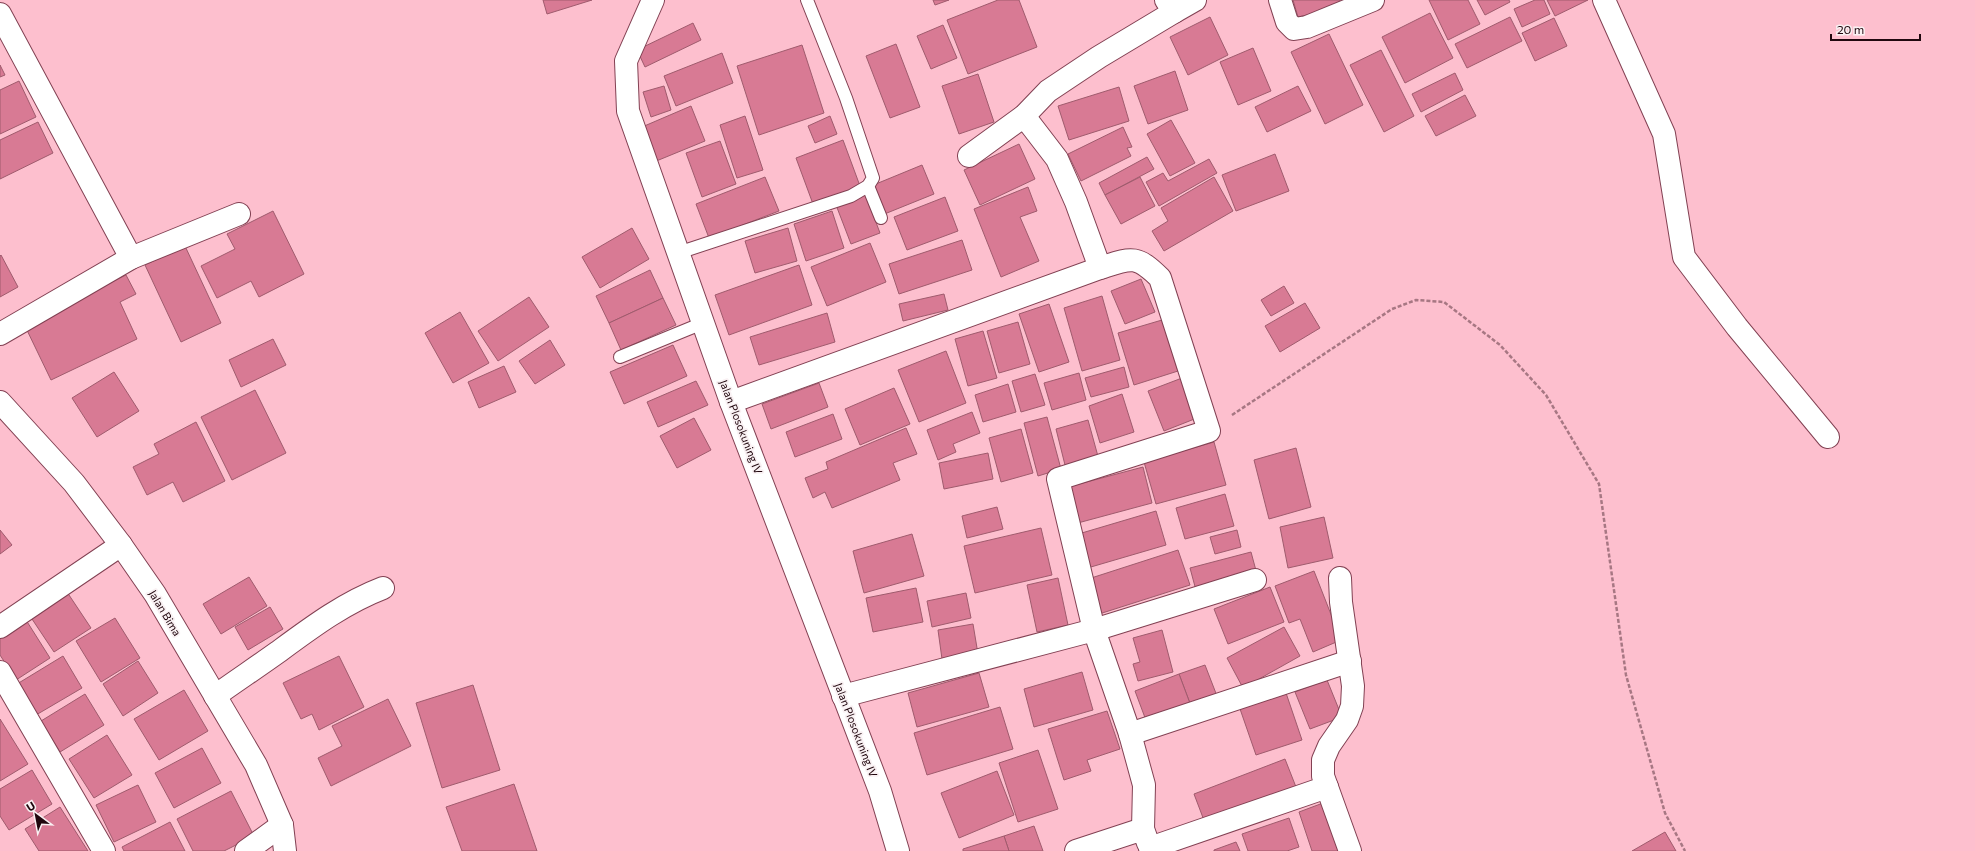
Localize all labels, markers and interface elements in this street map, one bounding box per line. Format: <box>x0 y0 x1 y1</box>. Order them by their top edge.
scale bar <box>1831 16 1920 42</box>
text: 20 m <box>1837 22 1864 36</box>
street label: Jalan Plosokuning IV <box>717 378 766 477</box>
street label: Jalan Bima <box>146 587 184 639</box>
street label: Jalan Plosokuning IV <box>832 681 881 780</box>
north arrow <box>16 795 56 835</box>
text: U <box>24 798 37 814</box>

